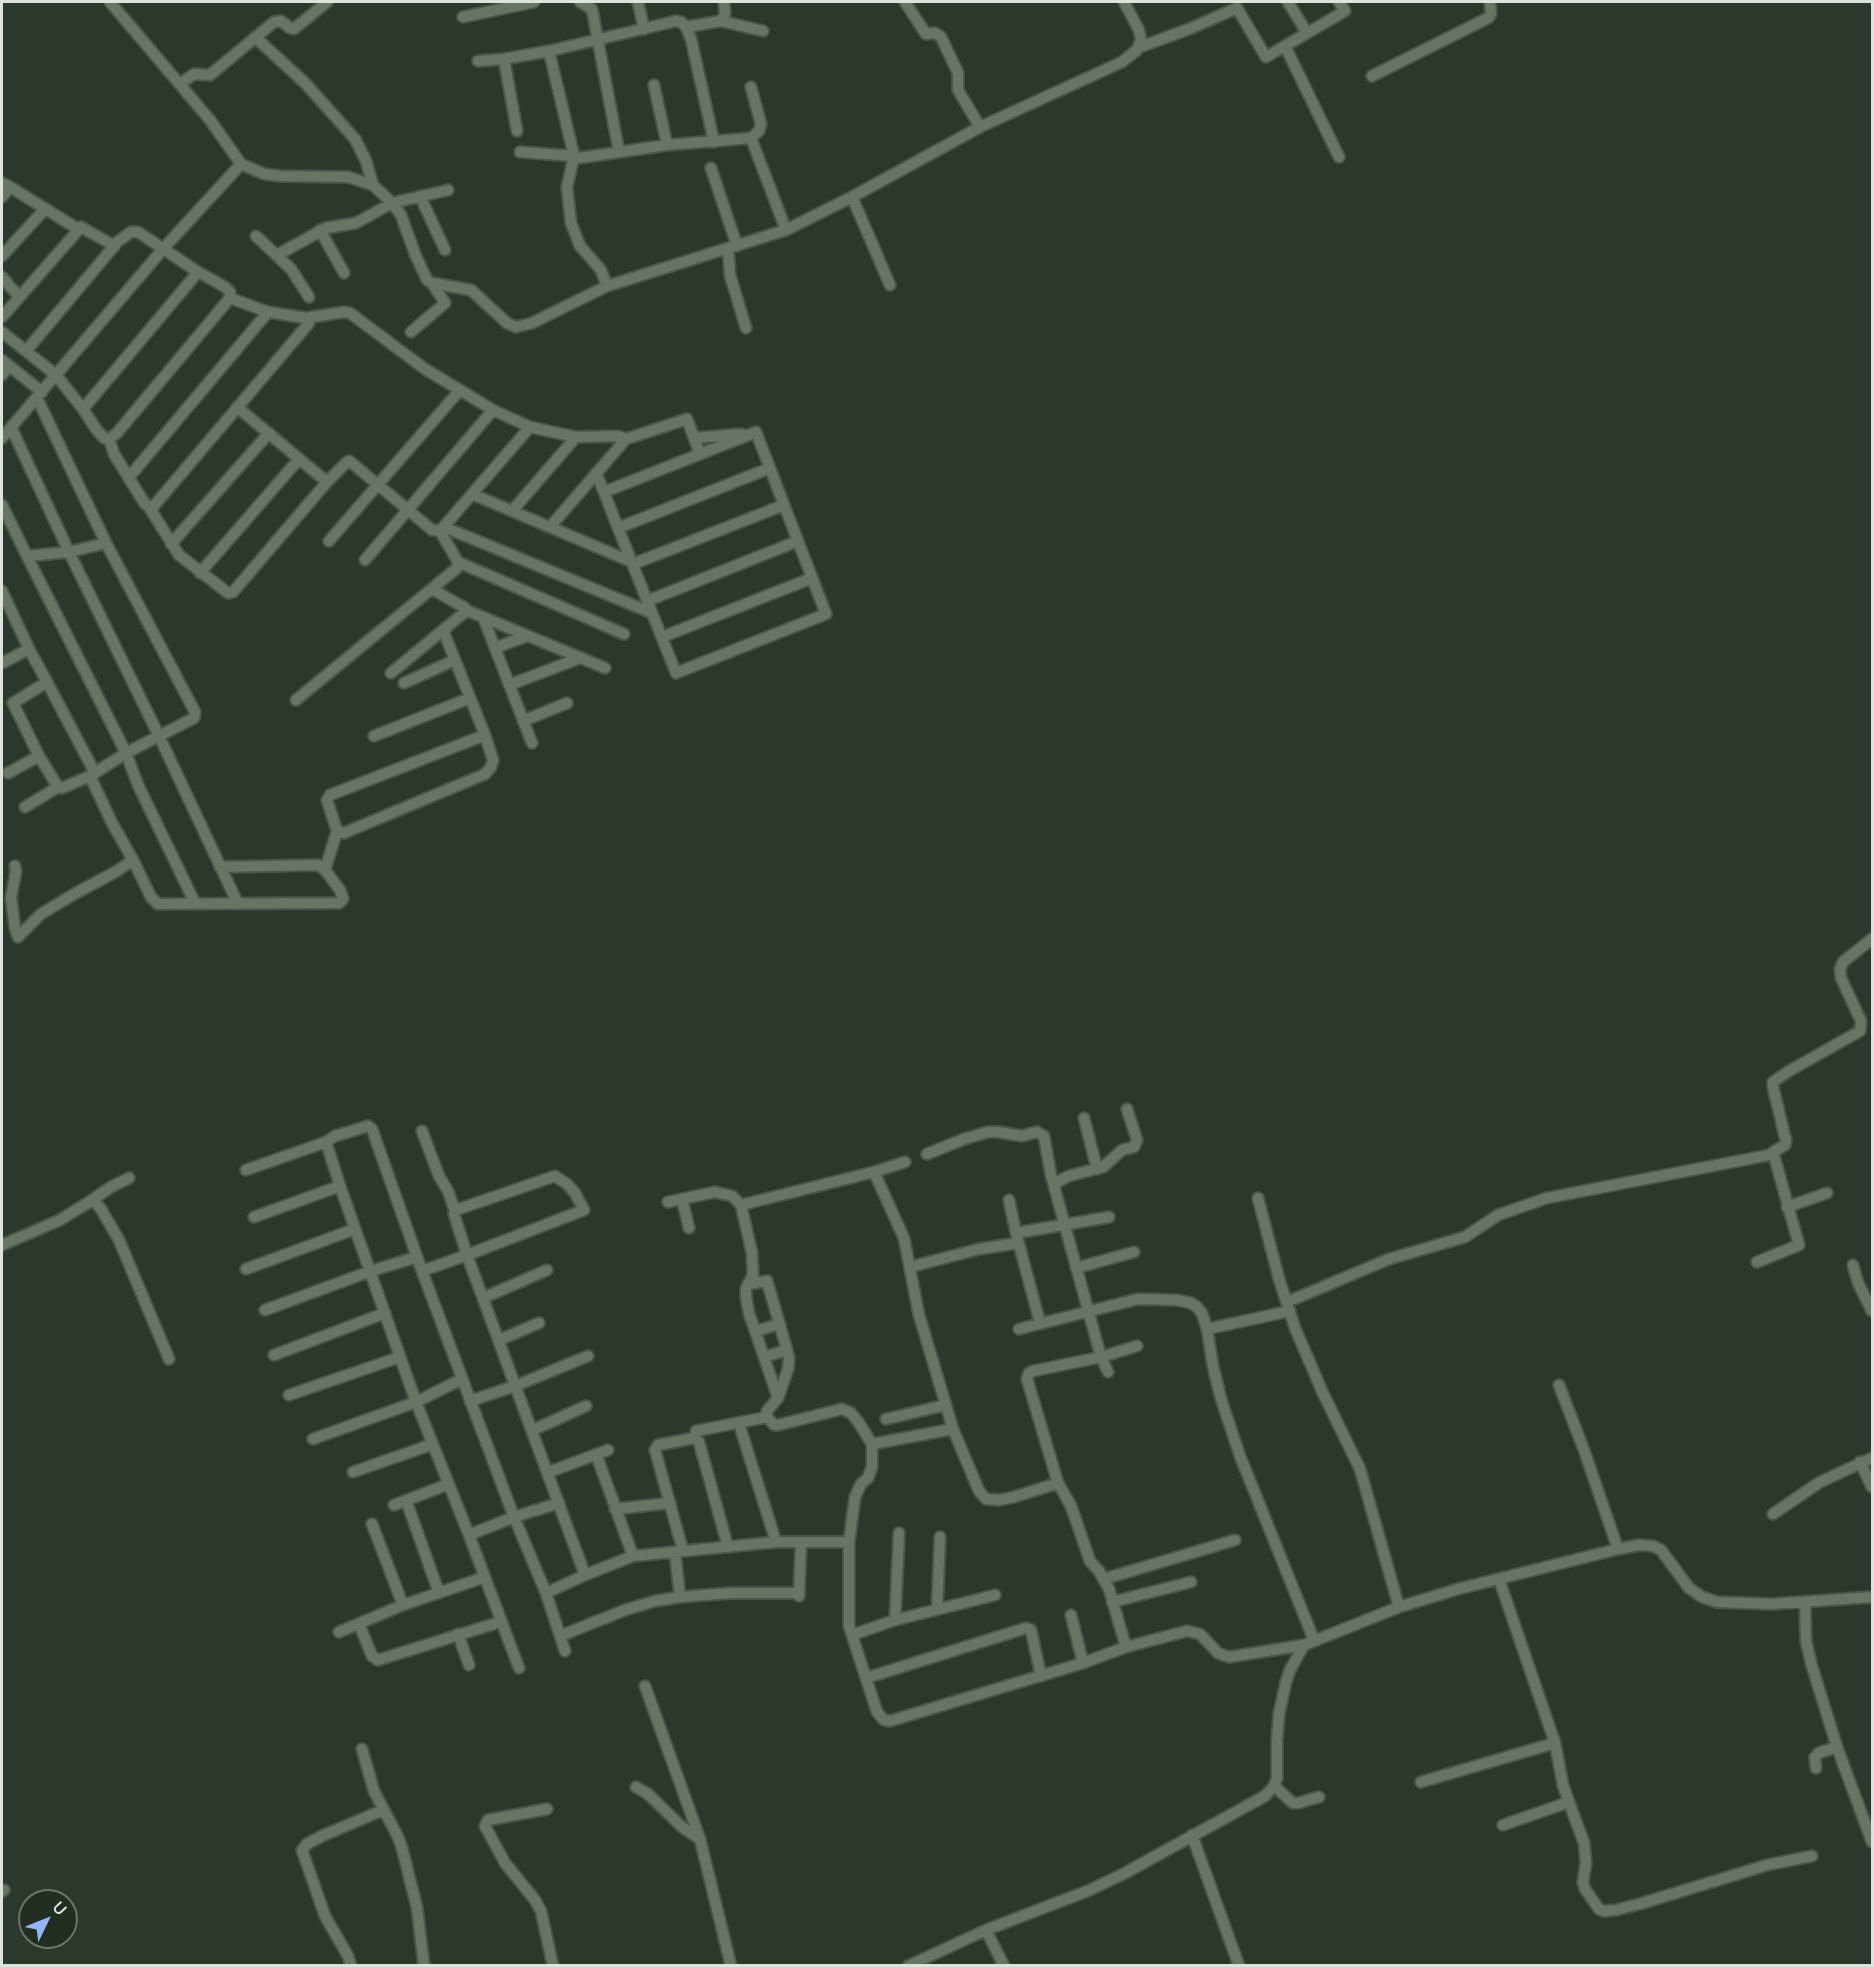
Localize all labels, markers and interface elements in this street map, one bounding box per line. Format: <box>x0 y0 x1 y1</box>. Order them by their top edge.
north arrow <box>18 1889 78 1949</box>
text: U <box>48 1896 72 1920</box>

